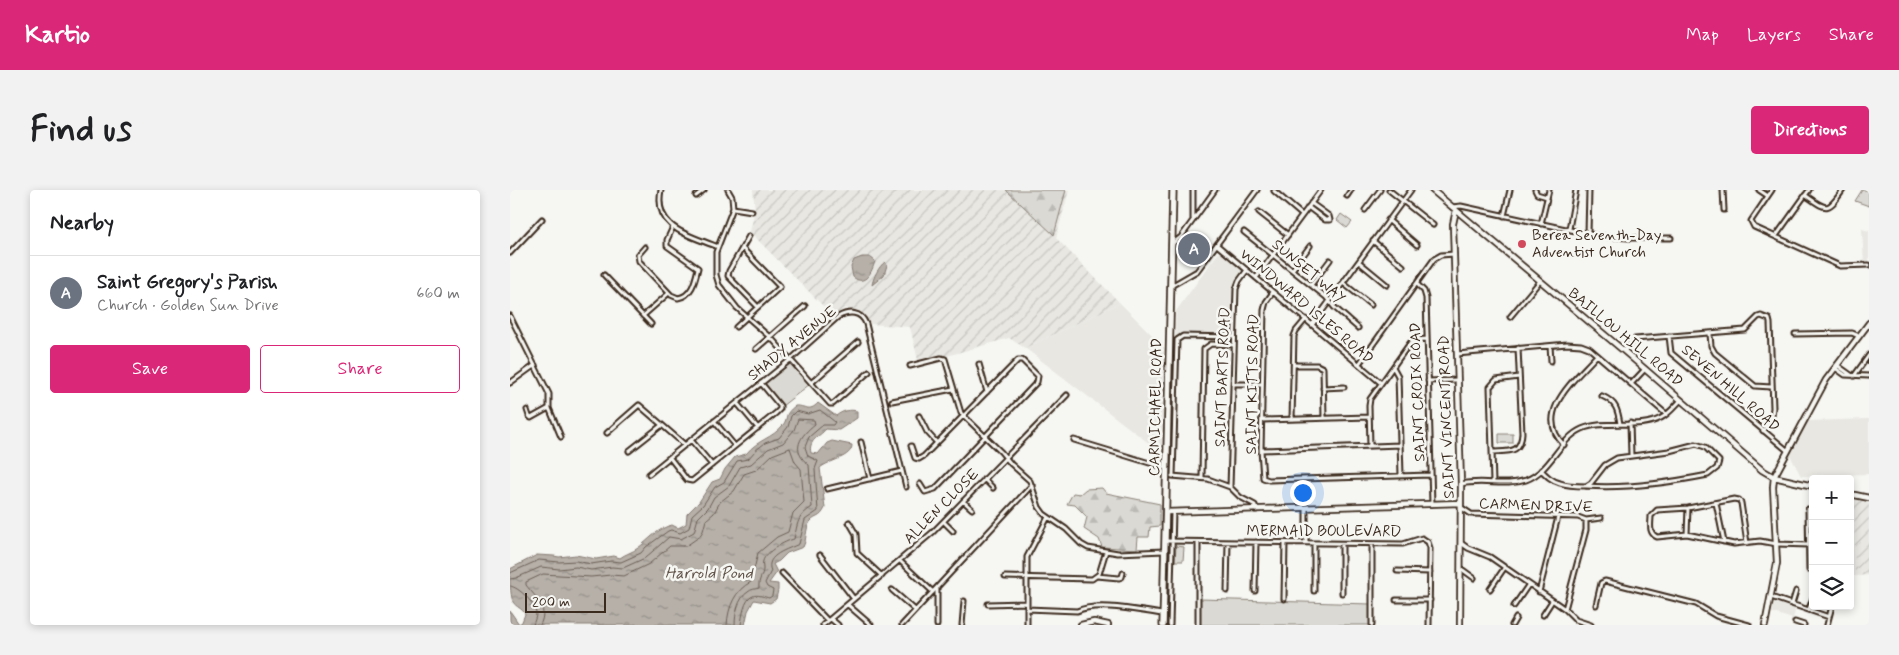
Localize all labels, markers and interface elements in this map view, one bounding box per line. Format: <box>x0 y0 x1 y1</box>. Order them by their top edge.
text: Kartio <box>25 20 90 51</box>
text: Map <box>1686 23 1719 47</box>
text: Layers <box>1747 23 1801 47</box>
text: Share <box>1829 23 1874 47</box>
button: Directions <box>1751 106 1869 154</box>
text: Find us <box>30 107 132 153</box>
text: Nearby <box>50 209 114 237</box>
place label: Berea Seventh-Day Adventist Church <box>1532 226 1662 263</box>
pin: A <box>1178 230 1210 268</box>
street label: SUNSET WAY <box>1267 235 1349 308</box>
marker: Berea Seventh-Day Adventist Church <box>1516 238 1528 250</box>
street label: WINDWARD ISLES ROAD <box>1235 245 1378 369</box>
text: Saint Gregory's Parish <box>97 270 278 295</box>
text: A <box>61 283 71 304</box>
text: 660 m <box>416 283 460 304</box>
street label: BAILLOU HILL ROAD <box>1564 284 1687 392</box>
text: Church · Golden Sun Drive <box>97 295 279 316</box>
street label: SHADY AVENUE <box>744 302 841 386</box>
street label: SAINT BARTS ROAD <box>1211 307 1235 447</box>
street label: SAINT KITTS ROAD <box>1242 314 1264 455</box>
street label: SAINT CROIX ROAD <box>1406 322 1430 462</box>
street label: SAINT VINCENT ROAD <box>1434 335 1460 499</box>
street label: CARMICHAEL ROAD <box>1145 338 1167 476</box>
street label: SEVEN HILL ROAD <box>1677 340 1784 437</box>
button: Save <box>50 345 250 393</box>
button: Share <box>260 345 460 393</box>
street label: ALLEN CLOSE <box>900 464 984 549</box>
map controls <box>1809 475 1854 610</box>
button: + <box>1809 475 1854 520</box>
your location <box>1290 480 1316 506</box>
street label: CARMEN DRIVE <box>1479 494 1594 518</box>
button: − <box>1809 520 1854 565</box>
street label: MERMAID BOULEVARD <box>1247 522 1401 542</box>
water label: Harrold Pond <box>665 563 754 584</box>
button: layers <box>1809 565 1854 610</box>
scale bar <box>525 590 606 613</box>
text: 200 m <box>532 593 570 611</box>

